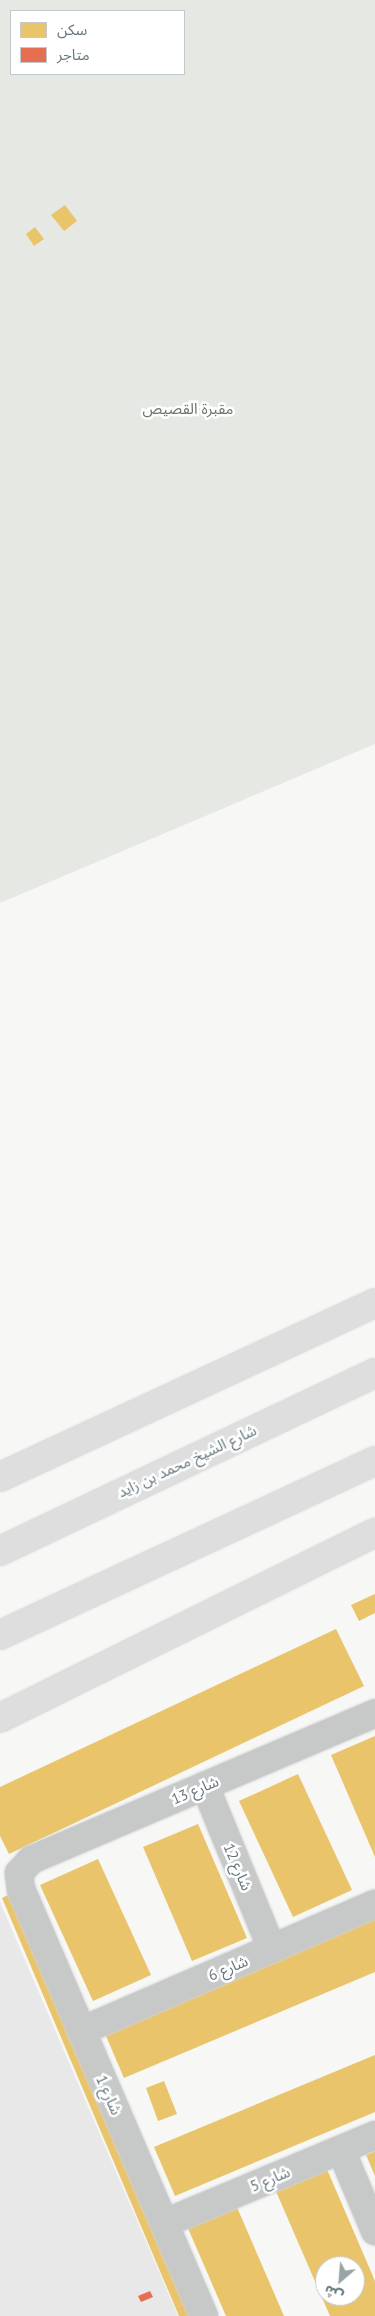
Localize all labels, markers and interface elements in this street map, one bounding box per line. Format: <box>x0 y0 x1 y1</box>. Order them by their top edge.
legend <box>10 10 185 75</box>
text: سكن <box>57 20 87 39</box>
text: متاجر <box>57 45 90 64</box>
park label: مقبرة القصيص <box>143 400 233 418</box>
street label: شارع الشيخ محمد بن زايد <box>115 1421 259 1501</box>
street label: شارع 13 <box>169 1772 221 1808</box>
street label: شارع 12 <box>220 1841 256 1893</box>
street label: شارع 6 <box>205 1952 251 1984</box>
street label: شارع 1 <box>92 2072 126 2118</box>
street label: شارع 5 <box>247 2163 293 2195</box>
north arrow <box>315 2256 365 2306</box>
text: ش <box>321 2281 346 2306</box>

